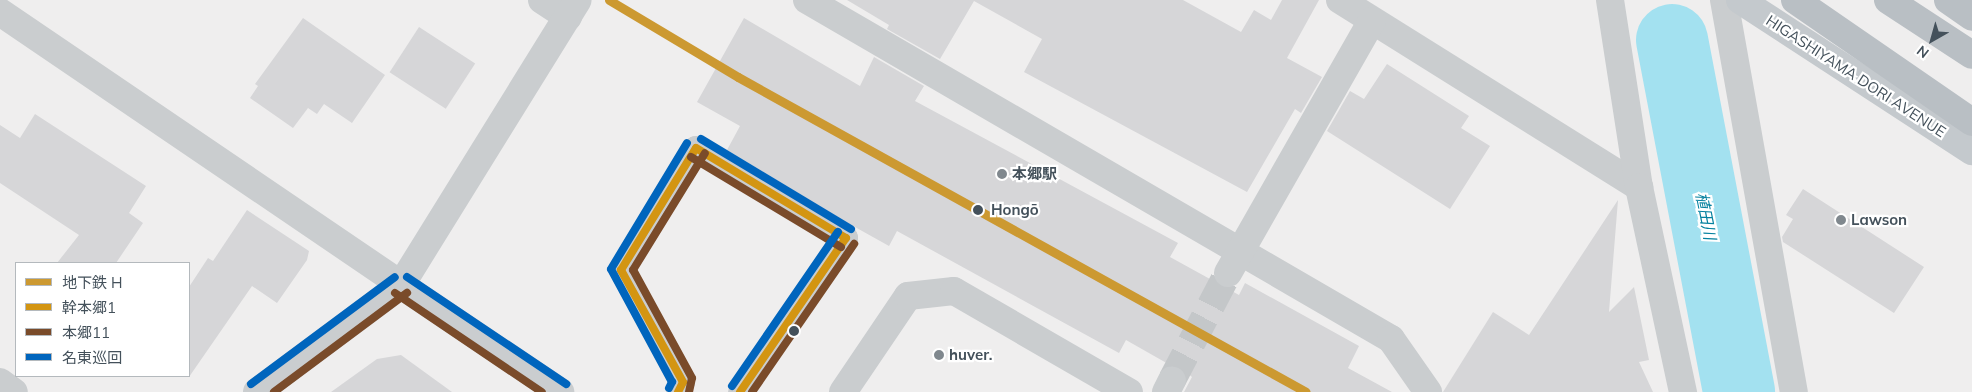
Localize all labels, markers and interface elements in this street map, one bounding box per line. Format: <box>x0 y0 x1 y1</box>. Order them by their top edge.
street label: HIGASHIYAMA DORI AVENUE <box>1763 11 1949 141</box>
north arrow <box>1907 15 1957 65</box>
place label: 本郷駅 <box>1012 165 1057 183</box>
marker: 本郷駅 <box>996 168 1008 180</box>
water label: 植田川 <box>1692 191 1720 241</box>
marker: Hongō <box>969 201 987 219</box>
place label: Hongō <box>991 201 1039 219</box>
place label: Lawson <box>1851 211 1907 229</box>
marker: Lawson <box>1835 214 1847 226</box>
legend <box>15 262 190 377</box>
text: 地下鉄 H <box>62 273 122 292</box>
text: 幹本郷1 <box>62 298 116 317</box>
text: 本郷11 <box>62 323 110 342</box>
unlabelled marker <box>789 326 799 336</box>
place label: huver. <box>949 346 992 364</box>
text: 名東巡回 <box>62 348 122 367</box>
marker: huver. <box>933 349 945 361</box>

